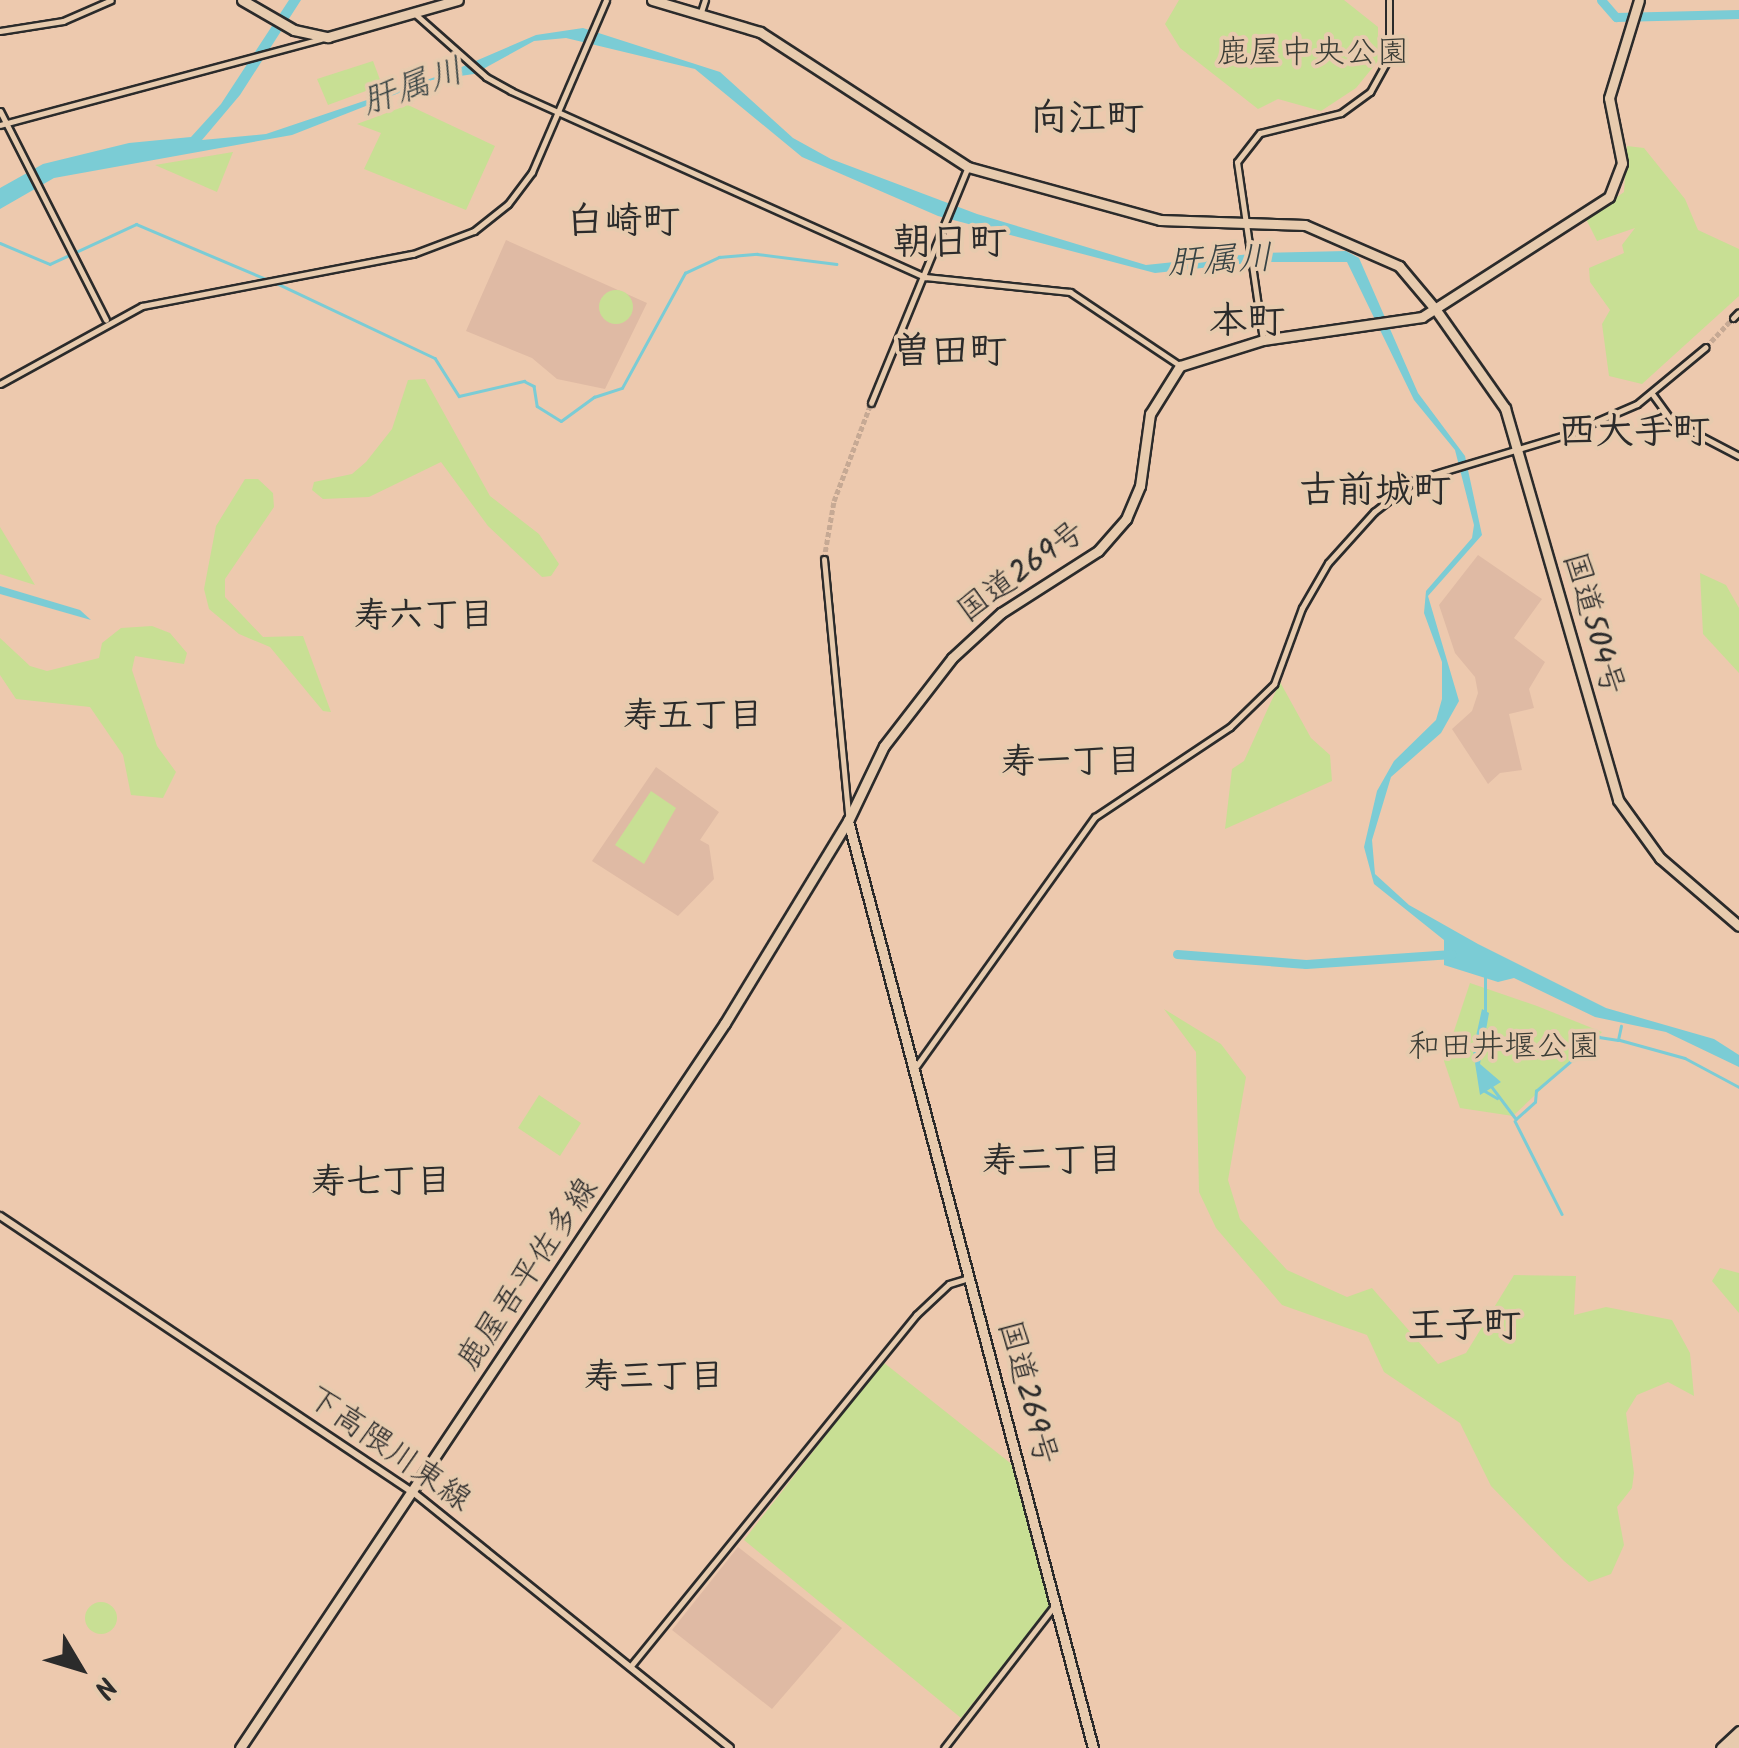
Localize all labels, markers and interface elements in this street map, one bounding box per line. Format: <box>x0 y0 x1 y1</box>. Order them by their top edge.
park label: 鹿屋中央公園 <box>1217 35 1409 73</box>
water label: 肝属川 <box>357 51 469 125</box>
district label: 向江町 <box>1030 98 1144 144</box>
district label: 白崎町 <box>566 201 680 247</box>
district label: 朝日町 <box>893 222 1007 268</box>
water label: 肝属川 <box>1166 238 1274 286</box>
district label: 本町 <box>1209 301 1285 347</box>
district label: 曽田町 <box>893 331 1007 377</box>
district label: 西大手町 <box>1558 411 1710 457</box>
district label: 古前城町 <box>1299 470 1451 516</box>
street label: 国道269号 <box>951 514 1093 632</box>
street label: 国道504号 <box>1553 548 1631 700</box>
district label: 寿六丁目 <box>354 596 494 638</box>
district label: 寿五丁目 <box>623 696 763 738</box>
district label: 寿一丁目 <box>1001 742 1141 784</box>
park label: 和田井堰公園 <box>1408 1029 1600 1067</box>
district label: 寿二丁目 <box>982 1141 1122 1183</box>
district label: 寿七丁目 <box>311 1162 451 1204</box>
street label: 鹿屋吾平佐多線 <box>450 1171 608 1379</box>
district label: 王子町 <box>1407 1305 1521 1351</box>
street label: 国道269号 <box>988 1317 1064 1469</box>
district label: 寿三丁目 <box>584 1357 724 1399</box>
street label: 下高隈川東線 <box>298 1379 478 1521</box>
north arrow <box>30 1618 130 1718</box>
text: N <box>81 1666 127 1708</box>

